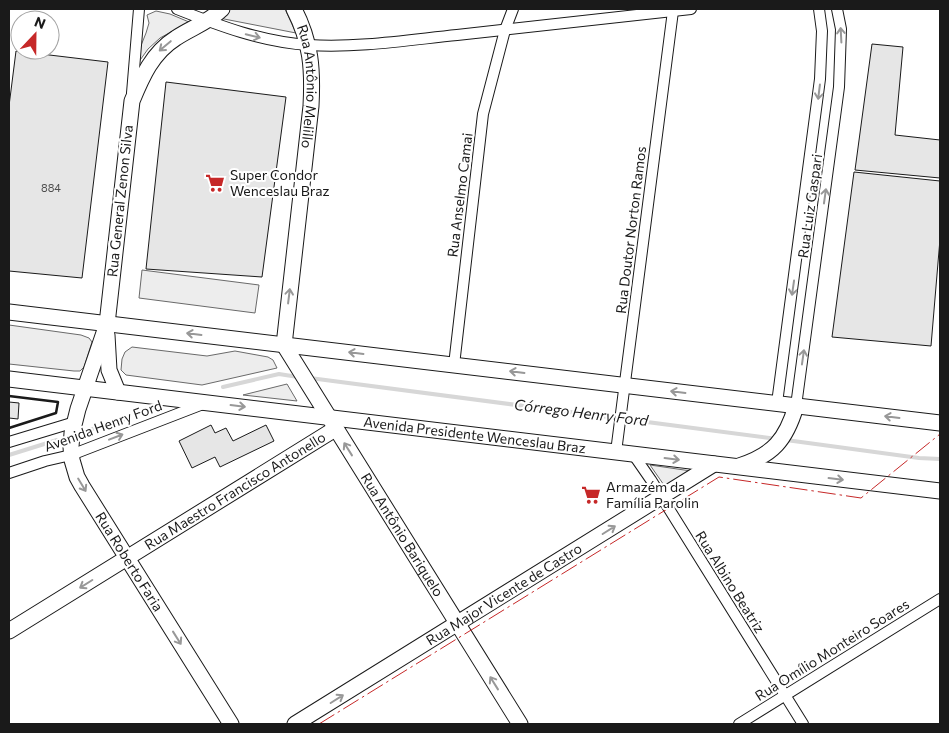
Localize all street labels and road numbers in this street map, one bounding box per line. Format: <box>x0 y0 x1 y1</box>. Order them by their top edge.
street label: Rua Antônio Melillo <box>294 22 321 149</box>
street label: Rua General Zenon Silva <box>103 124 136 278</box>
street label: Rua Anselmo Camai <box>443 132 476 258</box>
street label: Rua Doutor Norton Ramos <box>612 145 649 315</box>
street label: Rua Luiz Gaspari <box>794 153 825 259</box>
street label: Avenida Henry Ford <box>42 396 164 455</box>
street label: Avenida Presidente Wenceslau Braz <box>363 413 587 456</box>
street label: Rua Maestro Francisco Antonello <box>141 428 329 553</box>
street label: Rua Antônio Bariquelo <box>358 470 448 600</box>
street label: Rua Roberto Faria <box>92 509 167 614</box>
street label: Rua Albino Beatriz <box>692 528 769 636</box>
street label: Rua Major Vicente de Castro <box>423 539 585 649</box>
street label: Rua Omílio Monteiro Soares <box>752 595 912 704</box>

